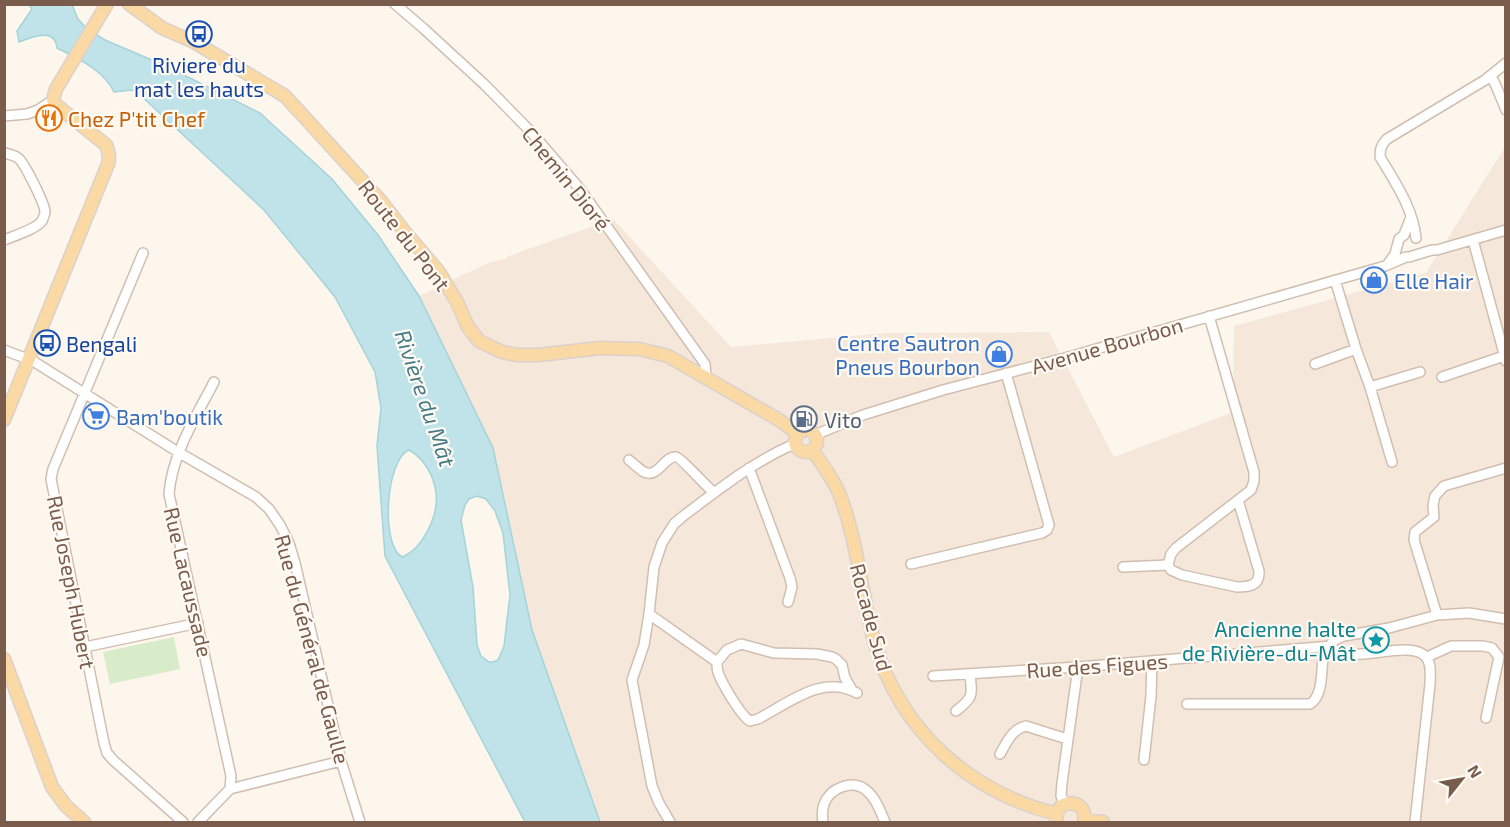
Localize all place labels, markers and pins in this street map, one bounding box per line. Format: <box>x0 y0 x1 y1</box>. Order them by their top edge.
bus stop icon: Riviere du mat les hauts <box>184 19 214 49</box>
place label: Riviere du mat les hauts <box>134 52 264 101</box>
restaurant icon: Chez P'tit Chef <box>34 103 64 133</box>
place label: Chez P'tit Chef <box>68 106 206 131</box>
shop icon: Elle Hair <box>1359 265 1389 295</box>
place label: Elle Hair <box>1394 268 1474 293</box>
bus stop icon: Bengali <box>32 328 62 358</box>
place label: Centre Sautron Pneus Bourbon <box>835 330 980 379</box>
place label: Bengali <box>66 331 137 356</box>
shop icon: Centre Sautron Pneus Bourbon <box>984 339 1014 369</box>
supermarket icon: Bam'boutik <box>81 401 111 431</box>
place label: Bam'boutik <box>116 404 223 429</box>
fuel station icon: Vito <box>789 404 819 434</box>
place label: Vito <box>824 407 862 432</box>
place label: Ancienne halte de Rivière-du-Mât <box>1182 616 1356 665</box>
place icon: Ancienne halte de Rivière-du-Mât <box>1361 625 1391 655</box>

